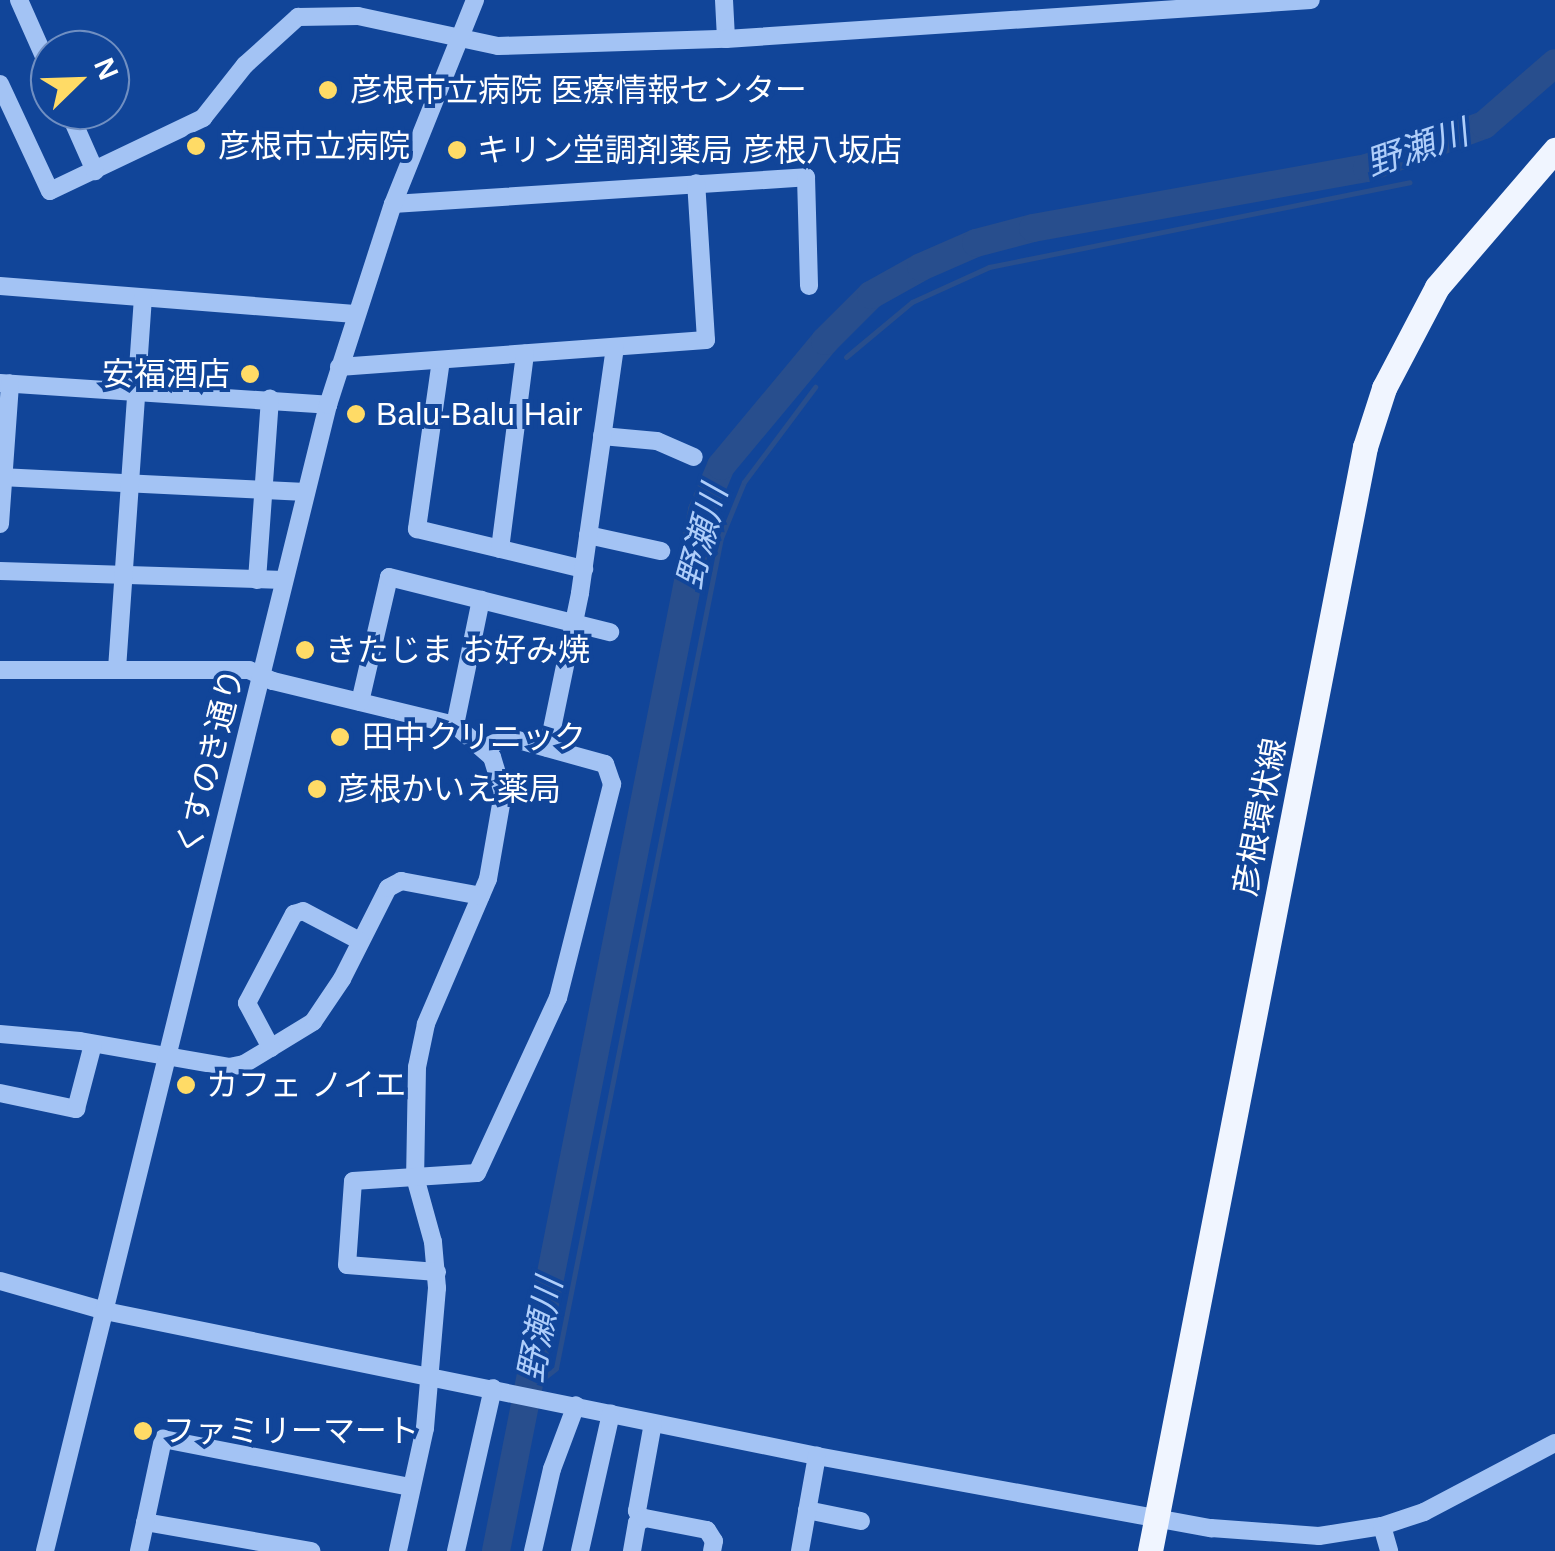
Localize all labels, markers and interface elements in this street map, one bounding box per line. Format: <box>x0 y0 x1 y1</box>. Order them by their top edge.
north arrow <box>30 30 130 130</box>
text: N <box>88 53 124 84</box>
place label: 彦根市立病院 医療情報センター <box>350 71 807 109</box>
marker: 彦根市立病院 医療情報センター <box>315 77 341 103</box>
water label: 野瀬川 <box>1361 111 1473 185</box>
place label: 彦根市立病院 <box>218 127 410 165</box>
place label: キリン堂調剤薬局 彦根八坂店 <box>477 131 902 169</box>
marker: 彦根市立病院 <box>183 133 209 159</box>
marker: キリン堂調剤薬局 彦根八坂店 <box>446 139 468 161</box>
place label: 安福酒店 <box>102 355 230 393</box>
marker: 安福酒店 <box>239 363 261 385</box>
place label: Balu-Balu Hair <box>376 395 582 433</box>
marker: Balu-Balu Hair <box>345 403 367 425</box>
water label: 野瀬川 <box>668 481 736 593</box>
place label: きたじま お好み焼 <box>325 631 590 669</box>
marker: きたじま お好み焼 <box>294 639 316 661</box>
street label: くすのき通り <box>168 664 252 860</box>
place label: 田中クリニック <box>362 718 586 756</box>
marker: 田中クリニック <box>327 724 353 750</box>
street label: 彦根環状線 <box>1226 735 1294 899</box>
place label: 彦根かいえ薬局 <box>337 770 561 808</box>
marker: 彦根かいえ薬局 <box>306 778 328 800</box>
place label: カフェ ノイエ <box>206 1066 407 1104</box>
marker: カフェ ノイエ <box>175 1074 197 1096</box>
water label: 野瀬川 <box>509 1274 571 1386</box>
place label: ファミリーマート <box>163 1412 419 1450</box>
marker: ファミリーマート <box>132 1420 154 1442</box>

